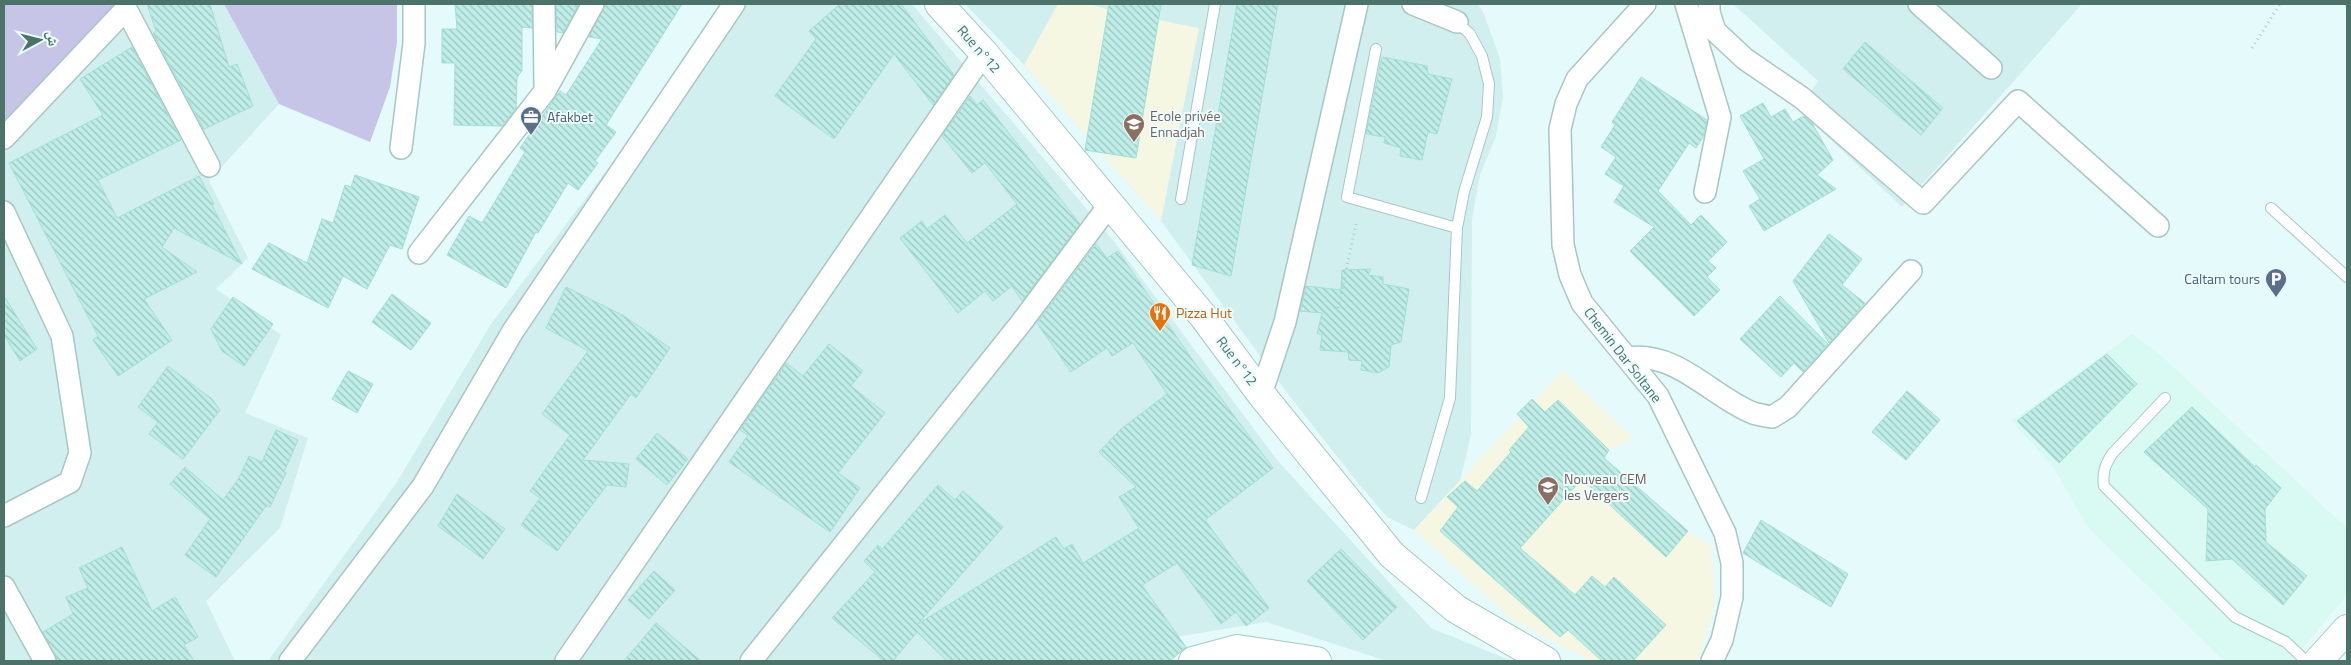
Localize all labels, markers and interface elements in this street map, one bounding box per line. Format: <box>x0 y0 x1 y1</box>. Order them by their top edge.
north arrow <box>15 15 65 65</box>
street label: Rue n°12 <box>953 20 1006 77</box>
text: ش <box>42 30 65 47</box>
office icon: Afakbet <box>519 105 543 136</box>
place label: Ecole privée Ennadjah <box>1150 105 1220 142</box>
place label: Afakbet <box>547 106 593 127</box>
school or university icon: Ecole privée Ennadjah <box>1122 112 1146 143</box>
parking icon: Caltam tours <box>2264 267 2288 298</box>
place label: Caltam tours <box>2184 268 2260 289</box>
restaurant icon: Pizza Hut <box>1148 301 1172 332</box>
place label: Pizza Hut <box>1176 302 1232 323</box>
street label: Chemin Dar Soltane <box>1579 302 1667 407</box>
street label: Rue n°12 <box>1212 332 1263 390</box>
place label: Nouveau CEM les Vergers <box>1564 468 1647 505</box>
school or university icon: Nouveau CEM les Vergers <box>1536 475 1560 506</box>

